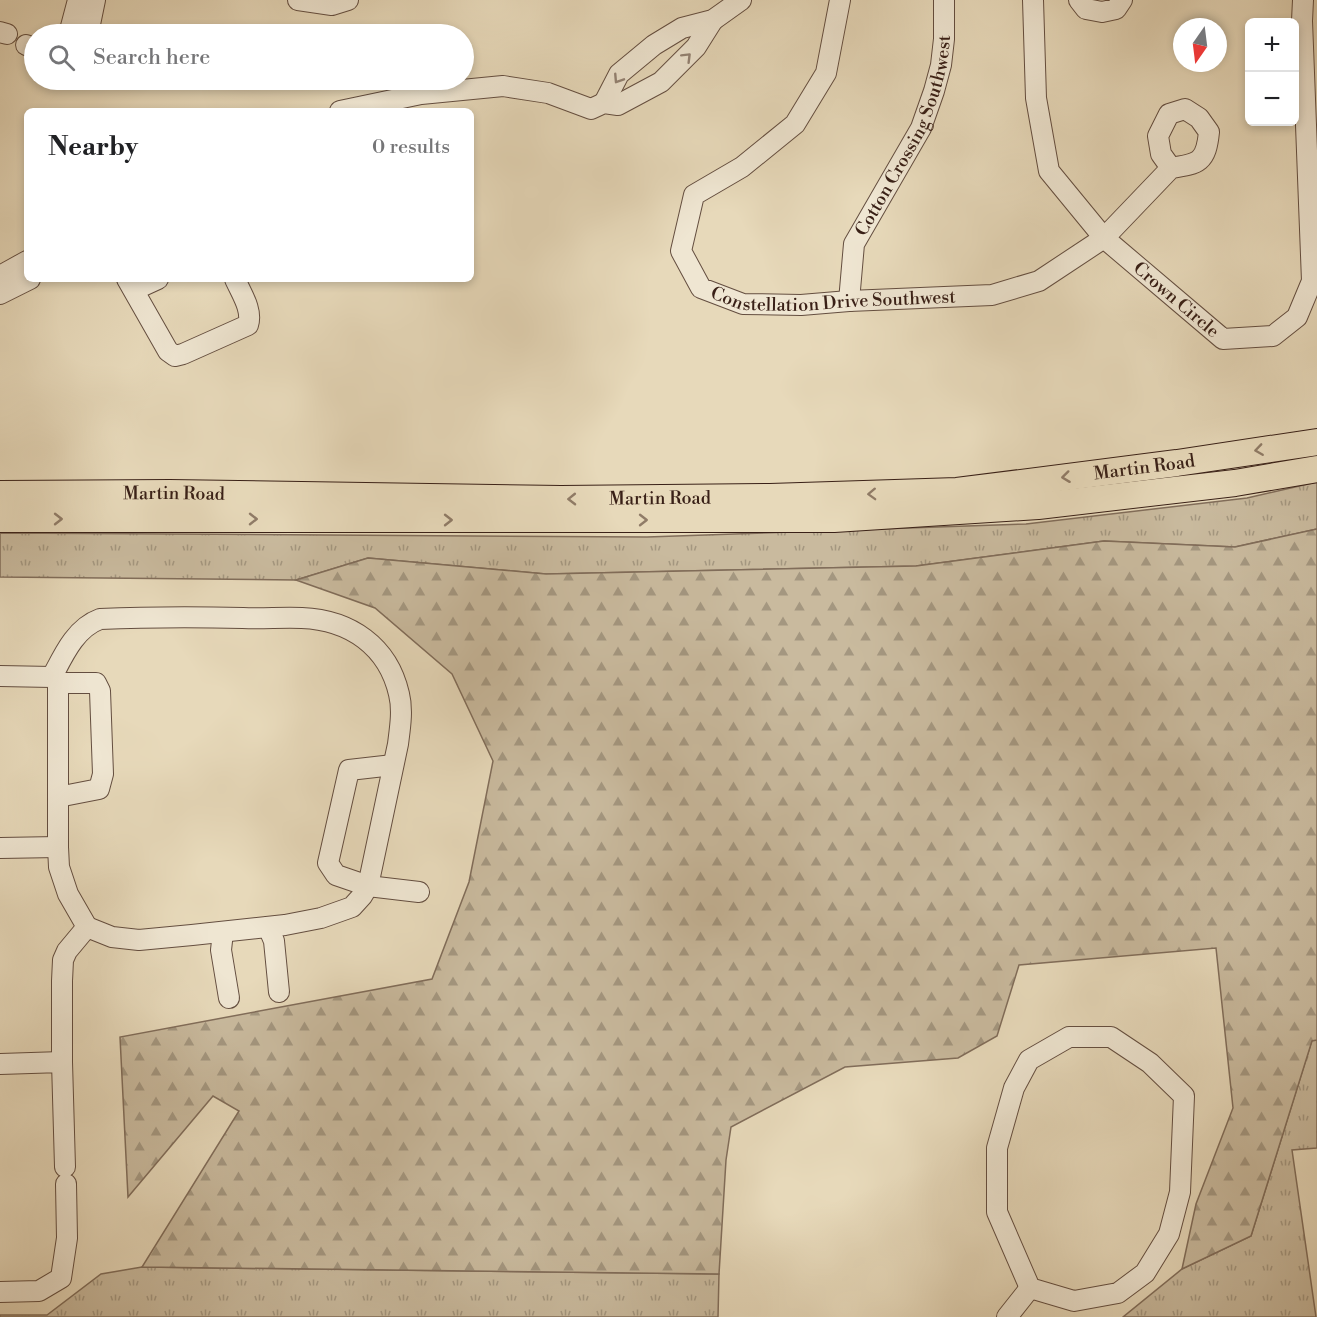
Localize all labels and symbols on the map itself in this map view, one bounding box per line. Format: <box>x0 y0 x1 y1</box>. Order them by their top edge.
north arrow <box>1173 18 1227 72</box>
street label: Cotton Crossing Southwest <box>850 34 956 240</box>
one-way arrow <box>679 53 690 64</box>
one-way arrow <box>614 72 625 83</box>
street label: Crown Circle <box>1128 257 1224 343</box>
street label: Constellation Drive Southwest <box>707 282 957 317</box>
one-way arrow <box>1255 444 1264 456</box>
street label: Martin Road <box>1092 449 1197 485</box>
one-way arrow <box>1061 470 1071 483</box>
street label: Martin Road <box>123 482 226 506</box>
street label: Martin Road <box>609 487 712 511</box>
one-way arrow <box>867 487 876 500</box>
one-way arrow <box>567 493 576 505</box>
one-way arrow <box>54 513 63 525</box>
one-way arrow <box>249 513 258 525</box>
one-way arrow <box>444 514 453 526</box>
one-way arrow <box>639 514 648 526</box>

